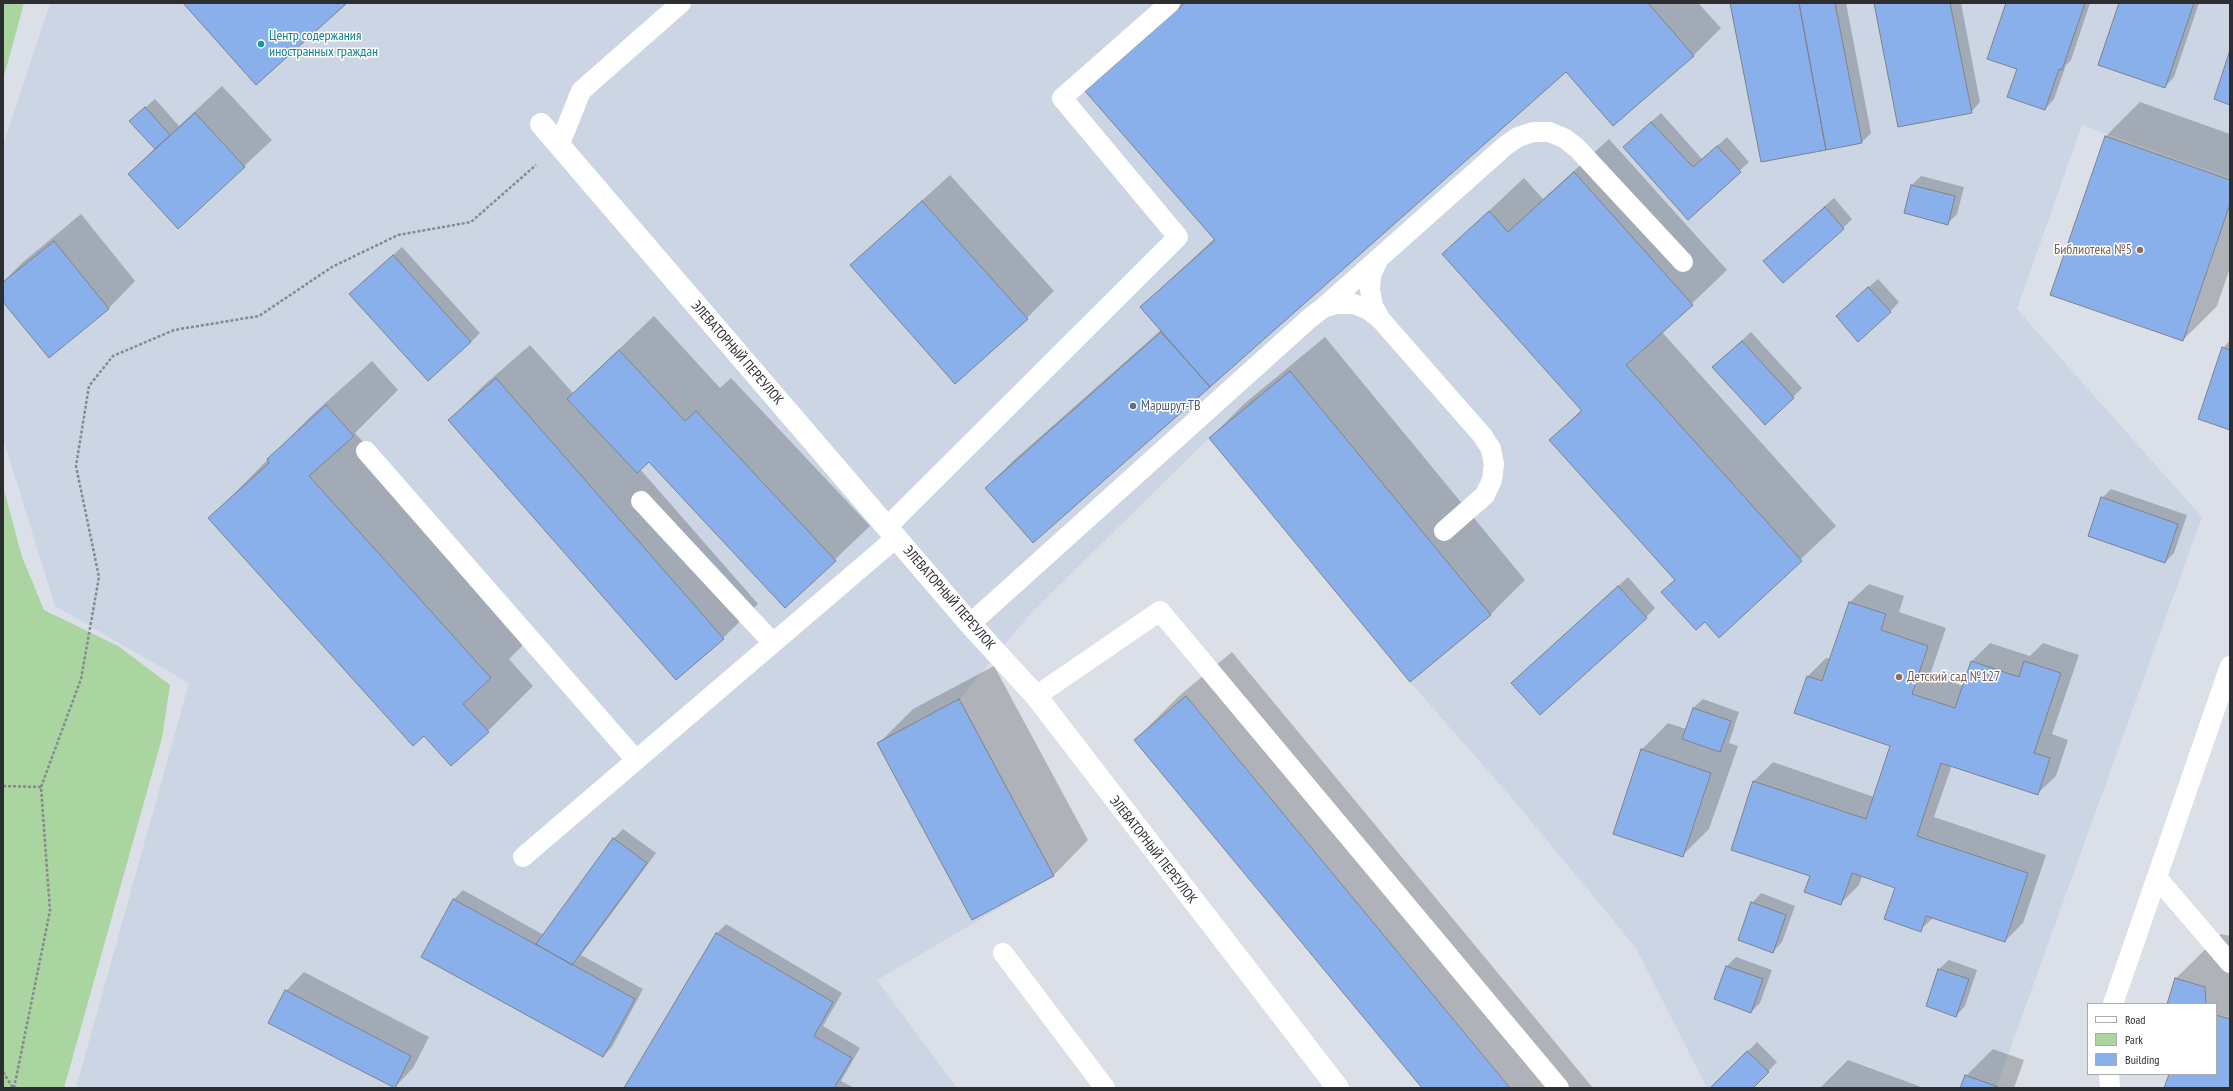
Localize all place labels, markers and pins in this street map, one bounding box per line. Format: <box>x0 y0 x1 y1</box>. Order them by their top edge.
place label: Центр содержания иностранных граждан <box>269 28 378 60</box>
marker: Центр содержания иностранных граждан <box>256 39 266 49</box>
place label: Библиотека №5 <box>2054 242 2132 258</box>
marker: Библиотека №5 <box>2135 245 2145 255</box>
place label: Маршрут-ТВ <box>1141 398 1201 414</box>
marker: Маршрут-ТВ <box>1128 401 1138 411</box>
place label: Детский сад №127 <box>1907 669 2000 685</box>
marker: Детский сад №127 <box>1894 672 1904 682</box>

